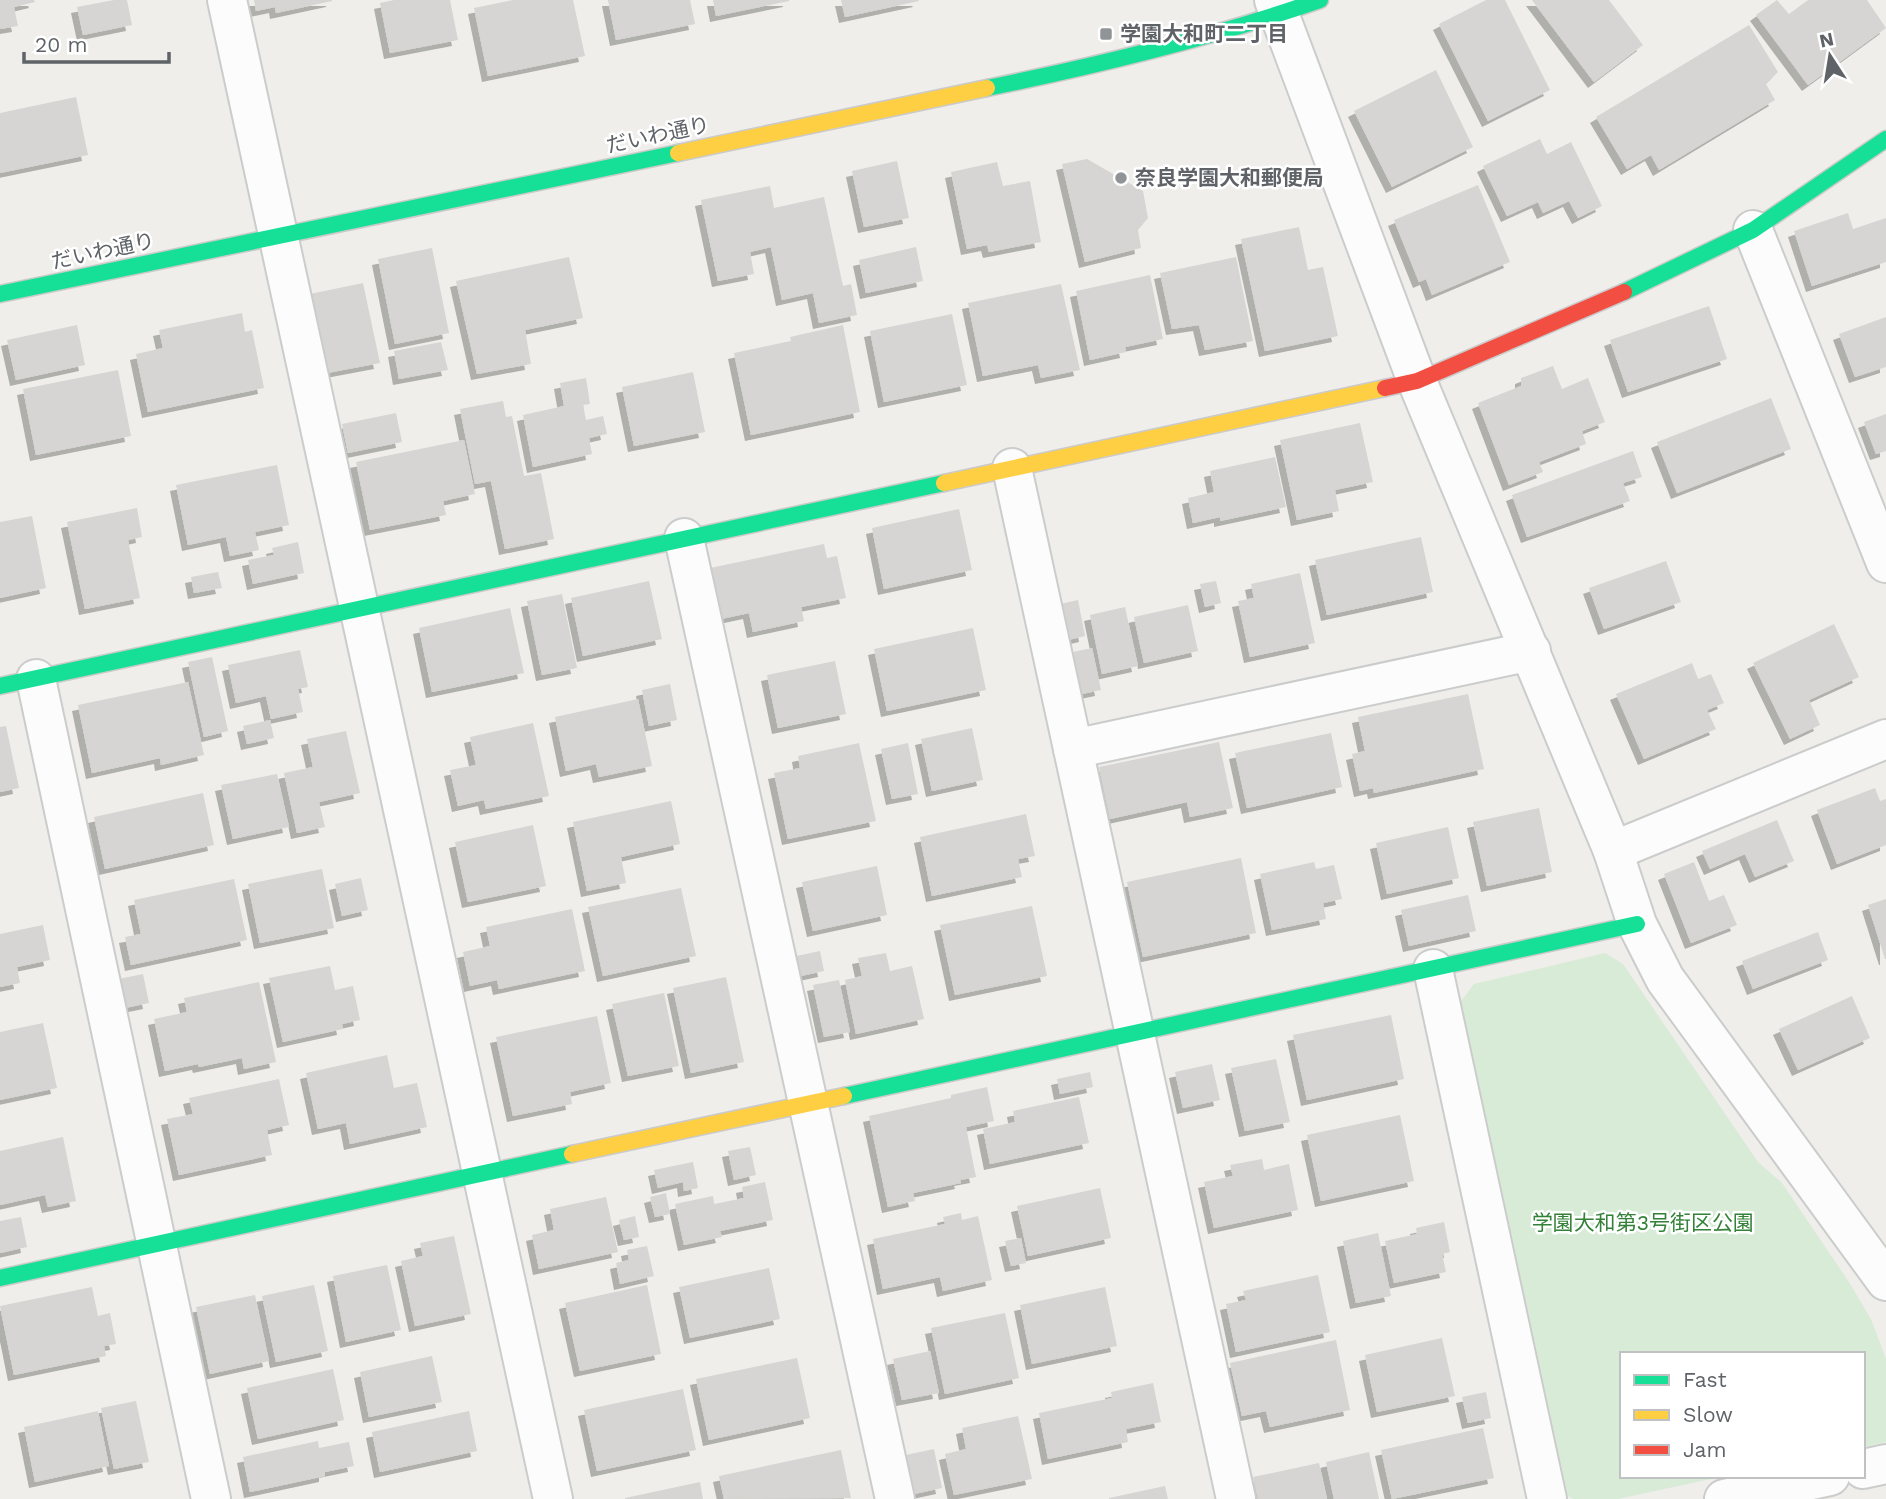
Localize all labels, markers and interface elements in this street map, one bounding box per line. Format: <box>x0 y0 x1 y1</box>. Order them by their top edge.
scale bar <box>24 21 170 65</box>
place label: 学園大和町二丁目 <box>1120 21 1288 46</box>
north arrow <box>1795 21 1865 91</box>
marker: 学園大和町二丁目 <box>1098 26 1114 42</box>
text: N <box>1817 27 1836 53</box>
text: 20 m <box>35 32 87 57</box>
street label: だいわ通り <box>604 111 712 158</box>
place label: 奈良学園大和郵便局 <box>1135 165 1324 190</box>
marker: 奈良学園大和郵便局 <box>1113 170 1129 186</box>
street label: だいわ通り <box>49 227 157 274</box>
park label: 学園大和第3号街区公園 <box>1532 1210 1754 1235</box>
legend <box>1620 1352 1865 1478</box>
text: Fast <box>1683 1367 1727 1392</box>
text: Slow <box>1683 1402 1733 1427</box>
text: Jam <box>1683 1437 1726 1462</box>

